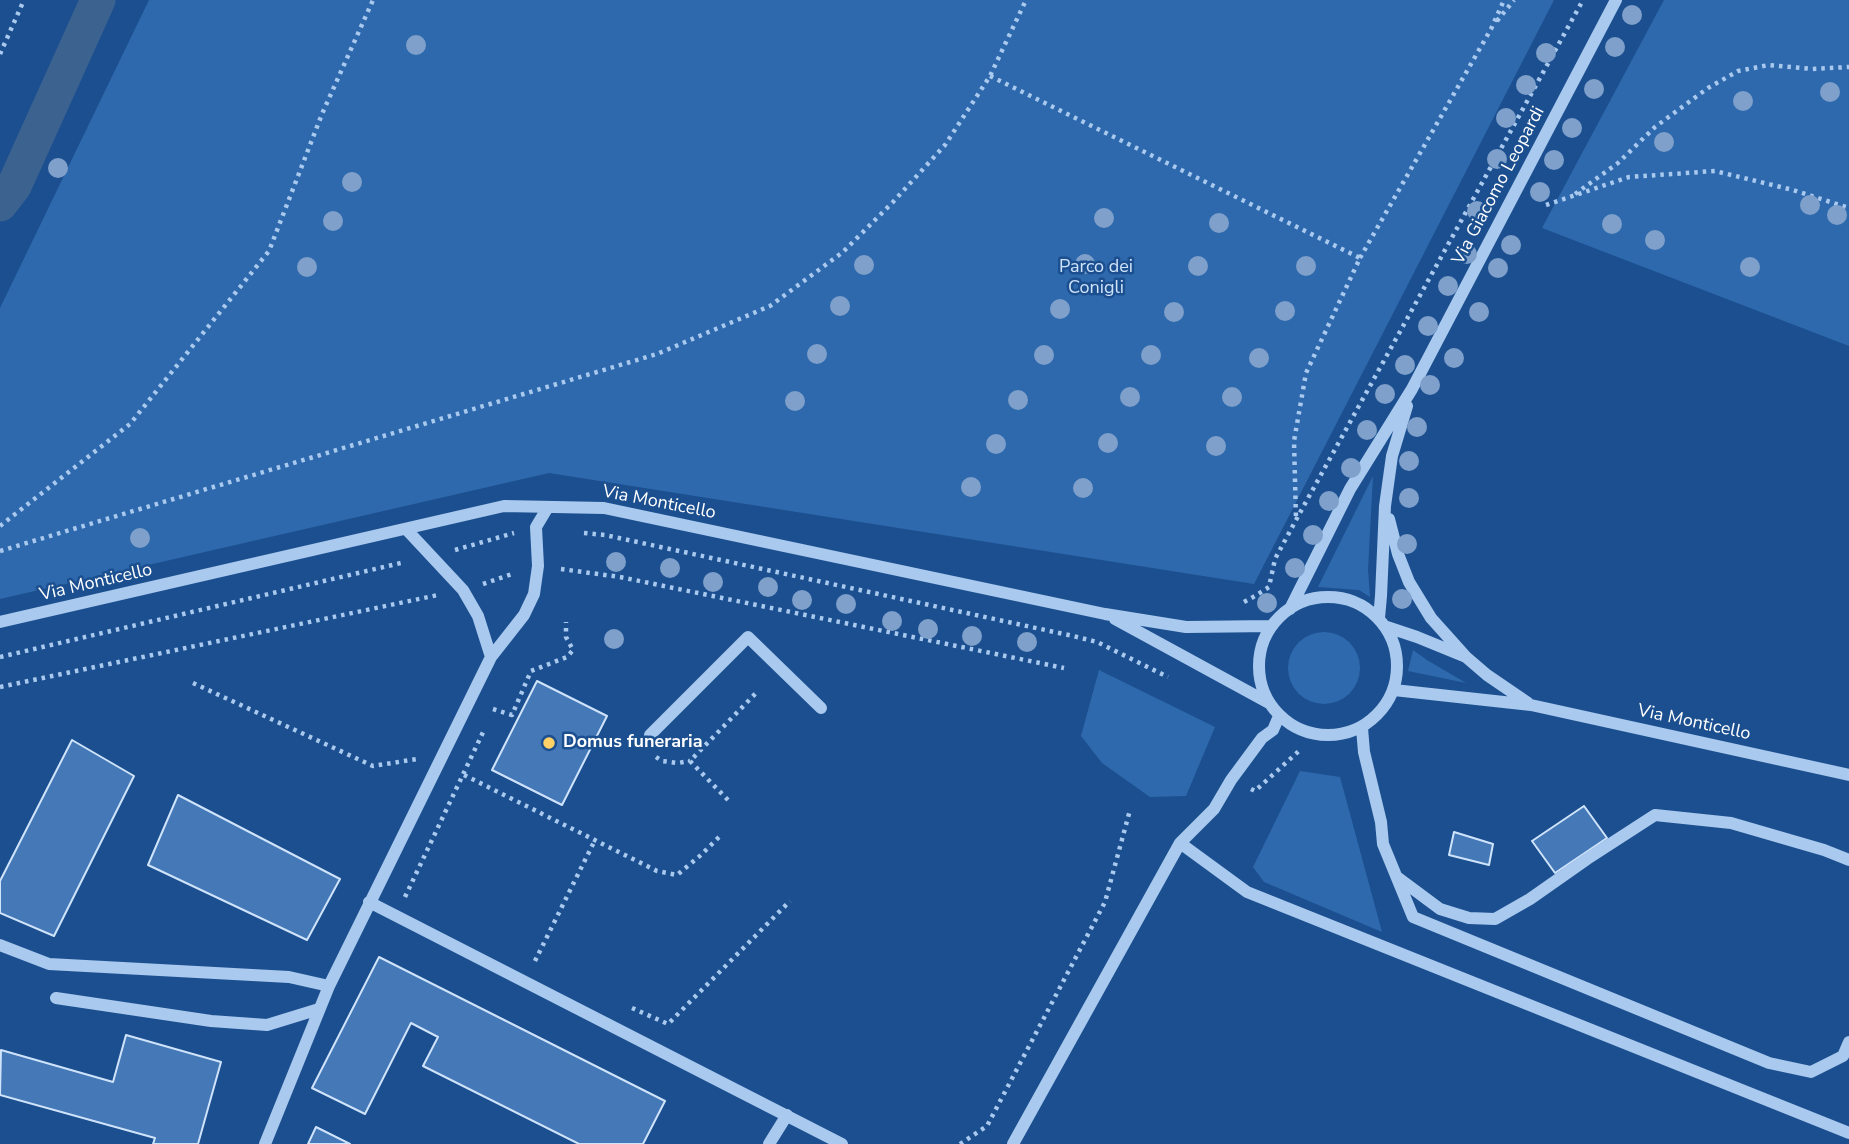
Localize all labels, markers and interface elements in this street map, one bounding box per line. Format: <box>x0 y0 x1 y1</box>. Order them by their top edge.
street label: Via Giacomo Leopardi <box>1448 103 1550 269</box>
park label: Parco dei Conigli <box>1059 257 1133 300</box>
street label: Via Monticello <box>600 481 718 525</box>
street label: Via Monticello <box>37 560 155 606</box>
street label: Via Monticello <box>1635 700 1753 746</box>
place label: Domus funeraria <box>563 732 702 754</box>
marker: Domus funeraria <box>541 735 557 751</box>

